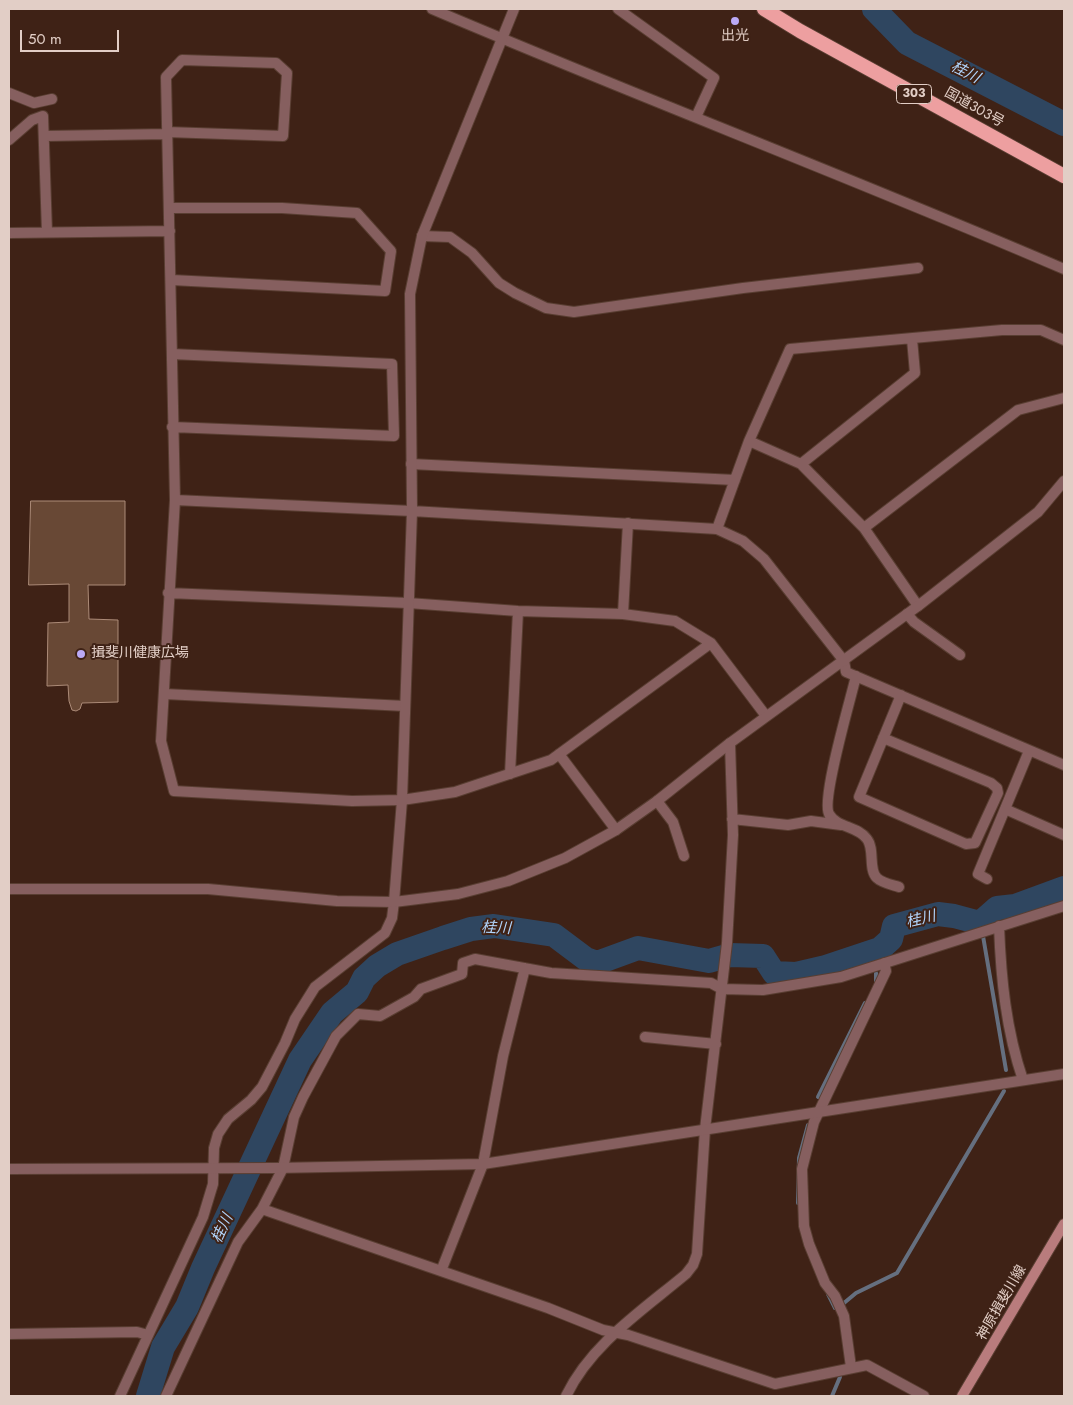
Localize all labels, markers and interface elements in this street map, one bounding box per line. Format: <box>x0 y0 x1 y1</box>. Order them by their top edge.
marker: 出光 <box>729 15 741 27</box>
scale bar <box>22 20 121 52</box>
text: 50 m <box>28 28 62 50</box>
place label: 出光 <box>721 29 749 45</box>
water label: 桂川 <box>948 58 982 88</box>
road number: 303 <box>896 85 932 104</box>
street label: 国道303号 <box>941 85 1007 131</box>
place label: 揖斐川健康広場 <box>91 646 189 662</box>
marker: 揖斐川健康広場 <box>75 648 87 660</box>
water label: 桂川 <box>904 908 938 932</box>
water label: 桂川 <box>481 919 511 939</box>
water label: 桂川 <box>209 1212 237 1246</box>
street label: 神原揖斐川線 <box>974 1262 1030 1344</box>

